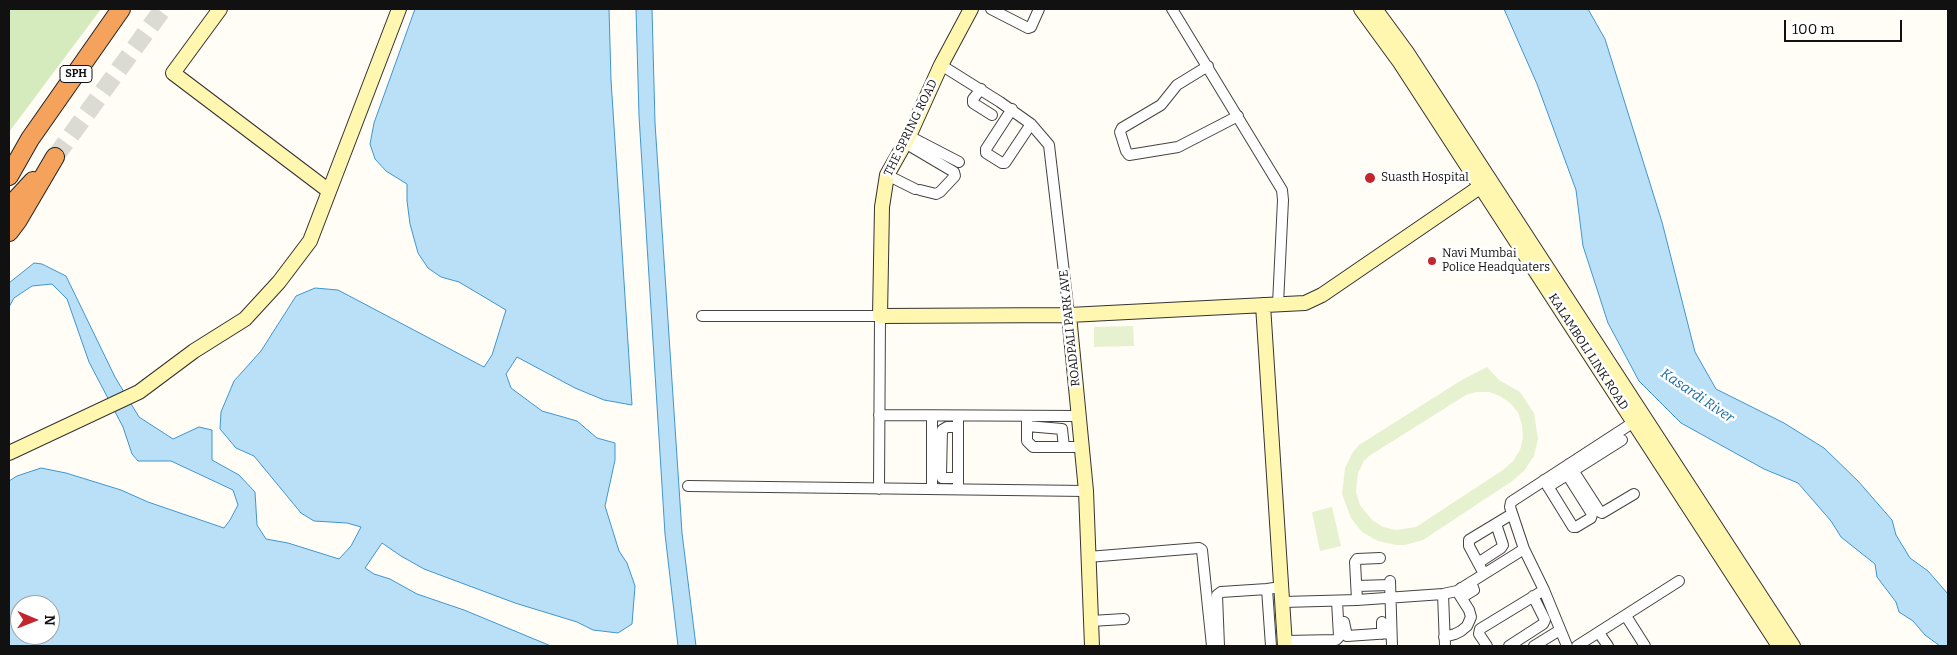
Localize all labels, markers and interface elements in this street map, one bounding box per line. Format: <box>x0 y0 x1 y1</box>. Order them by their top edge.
scale bar <box>1787 10 1904 42</box>
text: 100 m <box>1792 20 1835 38</box>
road number: SPH <box>60 66 92 82</box>
street label: THE SPRING ROAD <box>881 77 941 179</box>
marker: Suasth Hospital <box>1363 171 1377 185</box>
place label: Suasth Hospital <box>1381 171 1469 185</box>
place label: Navi Mumbai Police Headquaters <box>1442 247 1550 275</box>
marker: Navi Mumbai Police Headquaters <box>1426 255 1438 267</box>
street label: ROADPALI PARK AVE <box>1057 269 1083 387</box>
street label: KALAMBOLI LINK ROAD <box>1545 291 1631 413</box>
water label: Kasardi River <box>1657 365 1737 427</box>
north arrow <box>10 595 60 645</box>
text: N <box>41 615 58 626</box>

